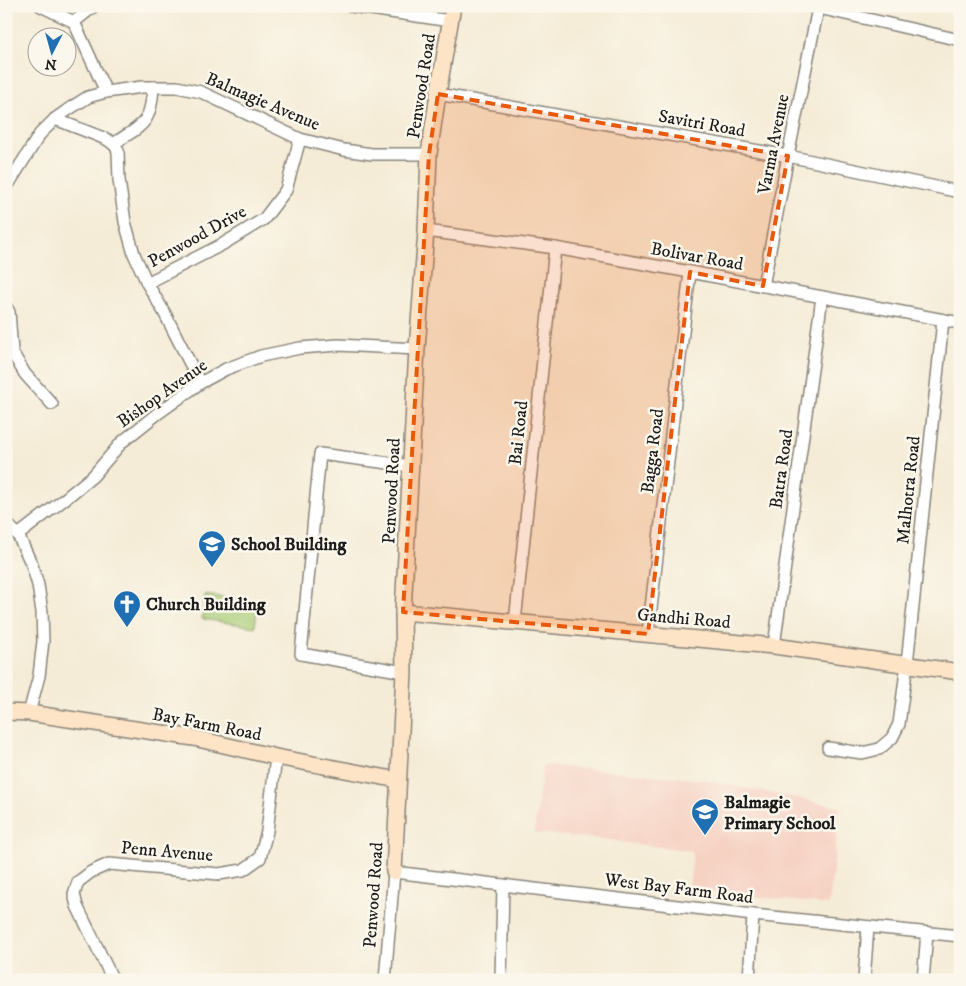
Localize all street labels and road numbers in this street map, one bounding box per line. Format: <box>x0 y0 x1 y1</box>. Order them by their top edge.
street label: Penwood Road <box>403 32 441 140</box>
street label: Balmagie Avenue <box>202 68 323 136</box>
street label: Varma Avenue <box>753 92 794 197</box>
street label: Savitri Road <box>657 106 747 142</box>
street label: Penwood Drive <box>145 201 250 273</box>
street label: Bolivar Road <box>649 238 745 276</box>
street label: Bishop Avenue <box>113 355 212 433</box>
street label: Bai Road <box>505 400 533 466</box>
street label: Bagga Road <box>637 407 669 495</box>
street label: Batra Road <box>766 428 798 510</box>
street label: Malhotra Road <box>892 435 926 545</box>
street label: Penwood Road <box>378 437 406 545</box>
street label: Gandhi Road <box>636 604 732 634</box>
street label: Bay Farm Road <box>150 704 263 746</box>
street label: Penn Avenue <box>120 837 214 867</box>
street label: Penwood Road <box>359 841 389 949</box>
street label: West Bay Farm Road <box>602 869 754 909</box>

